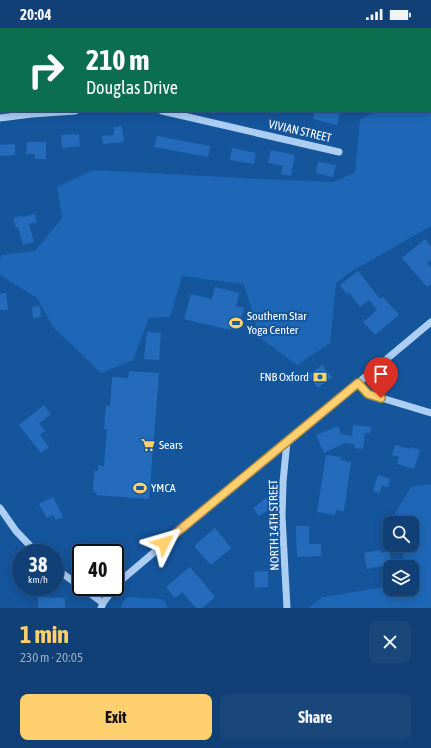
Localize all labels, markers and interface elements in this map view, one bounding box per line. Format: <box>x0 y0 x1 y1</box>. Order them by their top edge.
text: 20:04 <box>20 6 51 23</box>
icon: right <box>20 44 72 96</box>
text: 210 m <box>86 44 149 76</box>
text: Douglas Drive <box>86 77 178 98</box>
street label: VIVIAN STREET <box>267 117 334 145</box>
place label: Southern Star Yoga Center <box>247 309 307 337</box>
sports icon: Southern Star Yoga Center <box>228 315 244 331</box>
pin <box>364 357 398 398</box>
icon: arrive <box>370 363 392 385</box>
bank icon: FNB Oxford <box>312 369 328 385</box>
place label: FNB Oxford <box>260 370 309 384</box>
supermarket icon: Sears <box>140 437 156 453</box>
place label: Sears <box>159 438 183 452</box>
street label: NORTH 14TH STREET <box>266 479 282 571</box>
sports icon: YMCA <box>132 480 148 496</box>
place label: YMCA <box>151 481 176 495</box>
map controls <box>383 516 419 596</box>
button: search <box>383 516 419 552</box>
position arrow <box>143 522 185 564</box>
speed limit sign: 40 <box>72 544 124 596</box>
text: 38 <box>29 553 47 576</box>
button: layers <box>383 560 419 596</box>
text: km/h <box>28 574 48 585</box>
text: 1 min <box>20 621 69 648</box>
button: close <box>369 621 411 663</box>
text: 230 m · 20:05 <box>20 650 83 665</box>
button: Exit <box>20 694 212 740</box>
button: Share <box>220 694 411 740</box>

